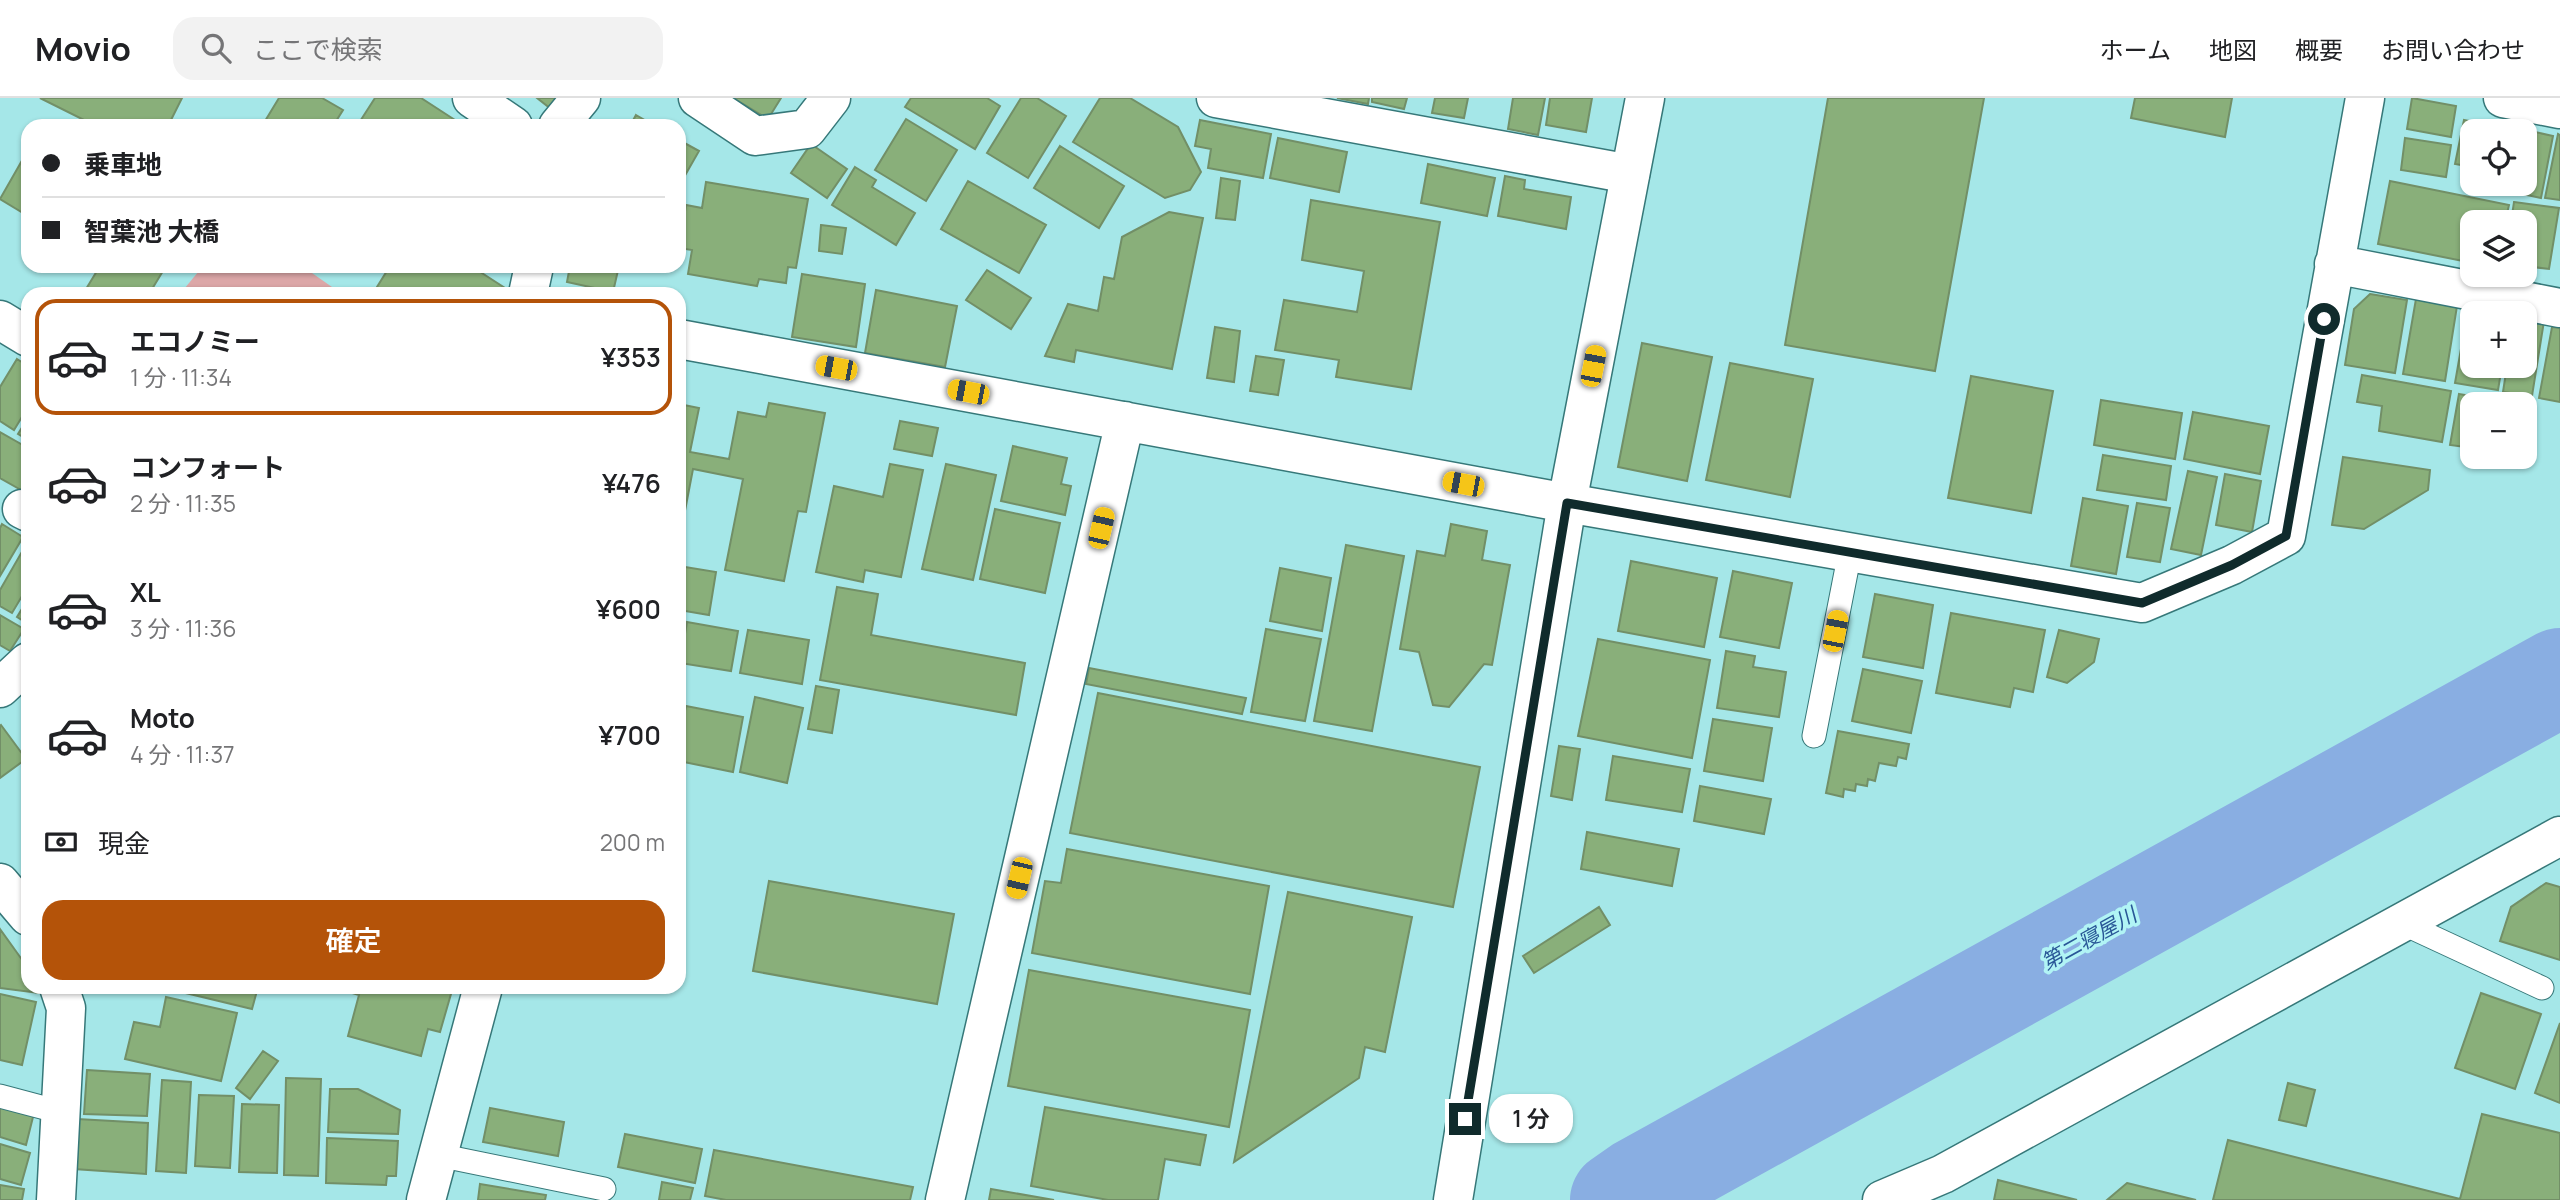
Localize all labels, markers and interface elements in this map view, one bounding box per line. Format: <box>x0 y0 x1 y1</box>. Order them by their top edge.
search box <box>173 17 663 80</box>
text: Movio <box>35 26 131 71</box>
icon: search <box>197 29 235 67</box>
text: ここで検索 <box>253 31 383 67</box>
text: ホーム <box>2100 33 2171 66</box>
text: 地図 <box>2209 33 2257 66</box>
text: 概要 <box>2295 33 2343 66</box>
text: お問い合わせ <box>2381 33 2525 66</box>
map controls <box>2460 119 2537 469</box>
button: locate <box>2460 119 2537 196</box>
text: 乗車地 <box>84 146 162 182</box>
button: layers <box>2460 210 2537 287</box>
text: 智葉池 大橋 <box>84 213 219 249</box>
button: + <box>2460 301 2537 378</box>
route start <box>2308 303 2340 335</box>
text: エコノミー <box>130 323 260 359</box>
icon: car <box>46 326 109 389</box>
text: ¥353 <box>601 339 661 375</box>
car <box>1579 343 1608 389</box>
car <box>814 354 859 382</box>
text: 1 分 · 11:34 <box>130 361 232 393</box>
car <box>946 378 991 406</box>
button: − <box>2460 392 2537 469</box>
text: コンフォート <box>130 449 285 485</box>
icon: car <box>46 452 109 515</box>
text: ¥476 <box>602 465 661 501</box>
car <box>1441 470 1486 498</box>
text: 2 分 · 11:35 <box>130 487 236 519</box>
car <box>1087 505 1116 551</box>
text: XL <box>130 574 161 610</box>
icon: car <box>46 578 109 641</box>
text: ¥600 <box>596 591 661 627</box>
car <box>1821 608 1850 654</box>
text: 3 分 · 11:36 <box>130 612 237 644</box>
text: Moto <box>130 700 195 736</box>
icon: car <box>46 704 109 767</box>
text: ¥700 <box>599 717 661 753</box>
text: 4 分 · 11:37 <box>130 738 235 770</box>
icon: cash <box>42 823 80 861</box>
text: 現金 <box>98 825 150 861</box>
text: 200 m <box>600 826 665 858</box>
car <box>1005 855 1034 901</box>
water label: 第二寝屋川 <box>2036 899 2143 976</box>
button: 確定 <box>42 900 665 980</box>
callout: 1 分 <box>1490 1094 1574 1144</box>
text: 1 分 <box>1512 1102 1550 1134</box>
route end <box>1449 1103 1481 1135</box>

